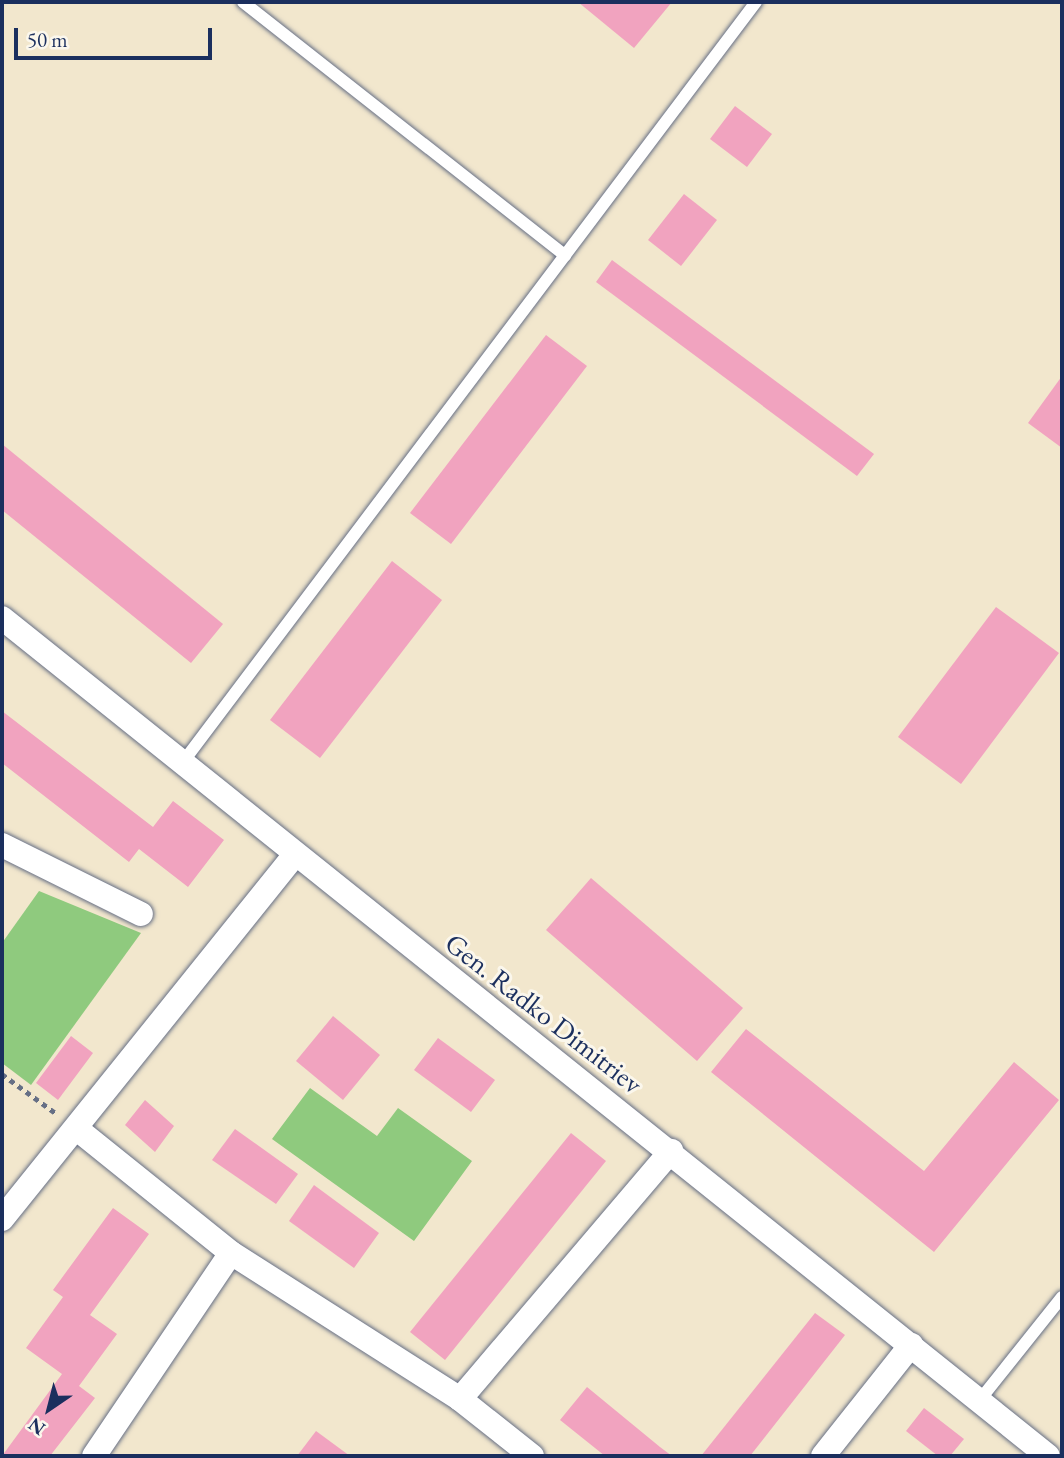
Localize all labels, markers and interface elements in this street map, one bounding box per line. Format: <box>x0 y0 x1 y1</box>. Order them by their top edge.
scale bar <box>18 14 215 58</box>
text: 50 m <box>27 26 68 53</box>
street label: Gen. Radko Dimitriev <box>439 926 649 1100</box>
north arrow <box>14 1374 84 1444</box>
text: N <box>23 1412 50 1441</box>

